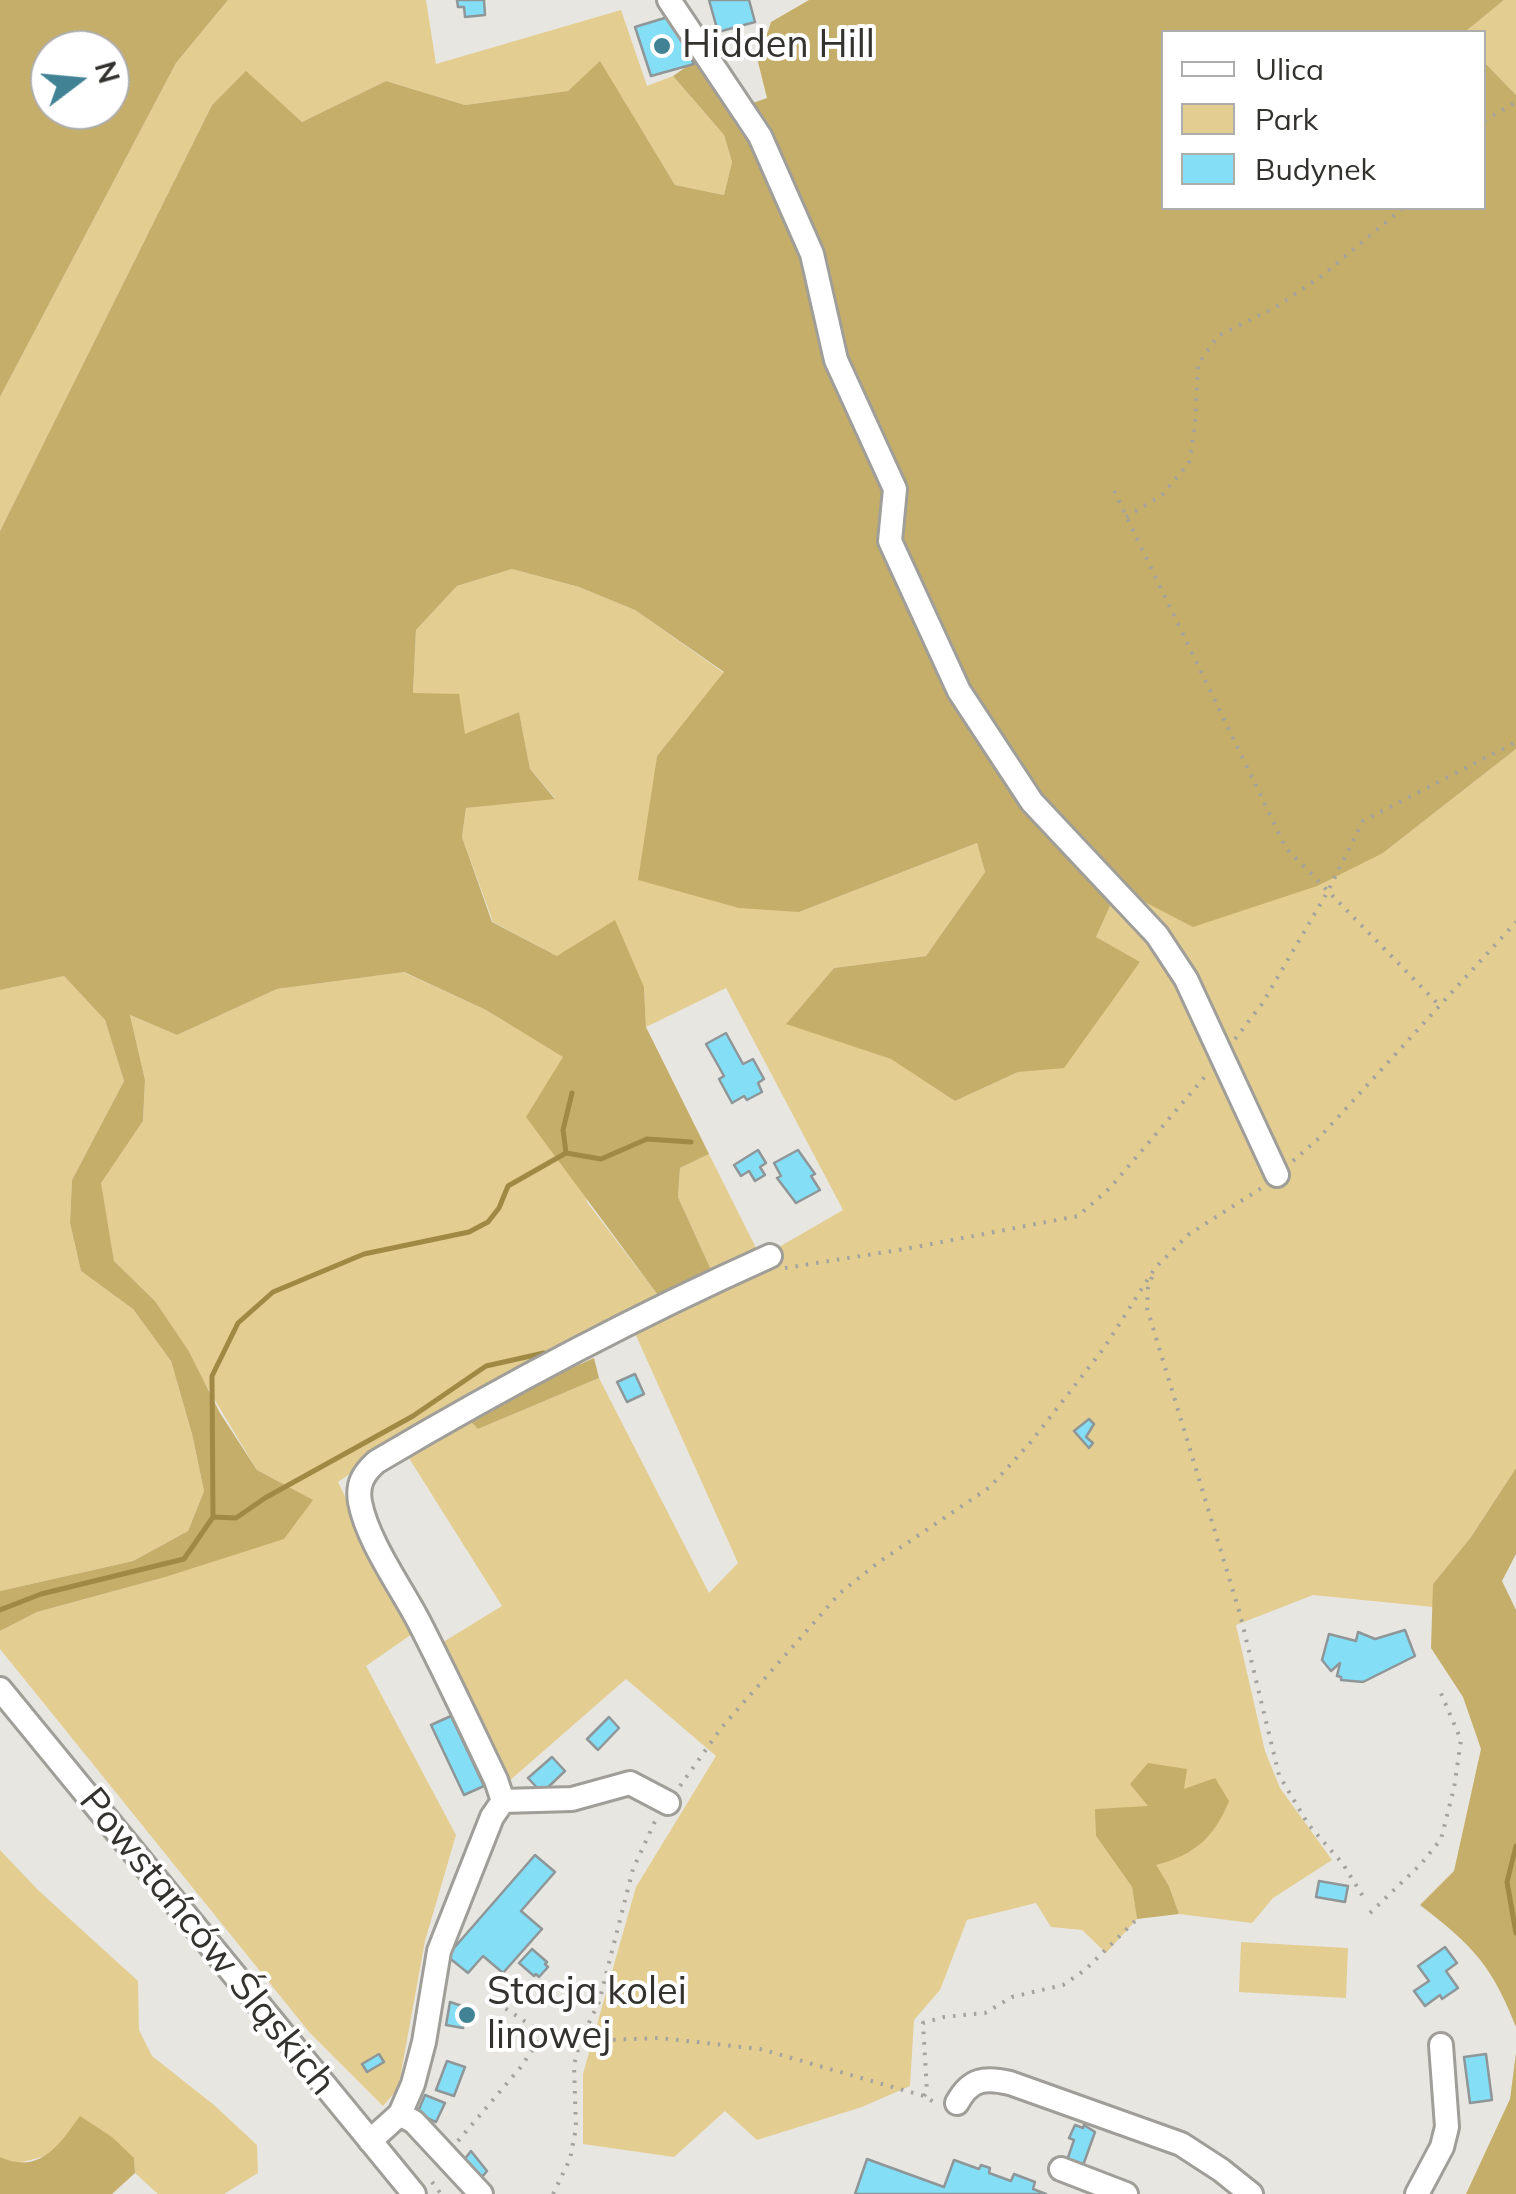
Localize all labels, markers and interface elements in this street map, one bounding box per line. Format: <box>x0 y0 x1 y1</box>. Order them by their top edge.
place label: Hidden Hill <box>682 23 875 69</box>
north arrow <box>30 30 130 130</box>
legend <box>1161 30 1486 210</box>
marker: Hidden Hill <box>651 35 673 57</box>
text: Ulica <box>1255 50 1324 88</box>
text: N <box>88 57 127 87</box>
text: Park <box>1255 100 1318 138</box>
text: Budynek <box>1255 150 1376 188</box>
street label: Powstańców Śląskich <box>69 1779 345 2105</box>
place label: Stacja kolei linowej <box>487 1970 687 2060</box>
marker: Stacja kolei linowej <box>456 2004 478 2026</box>

